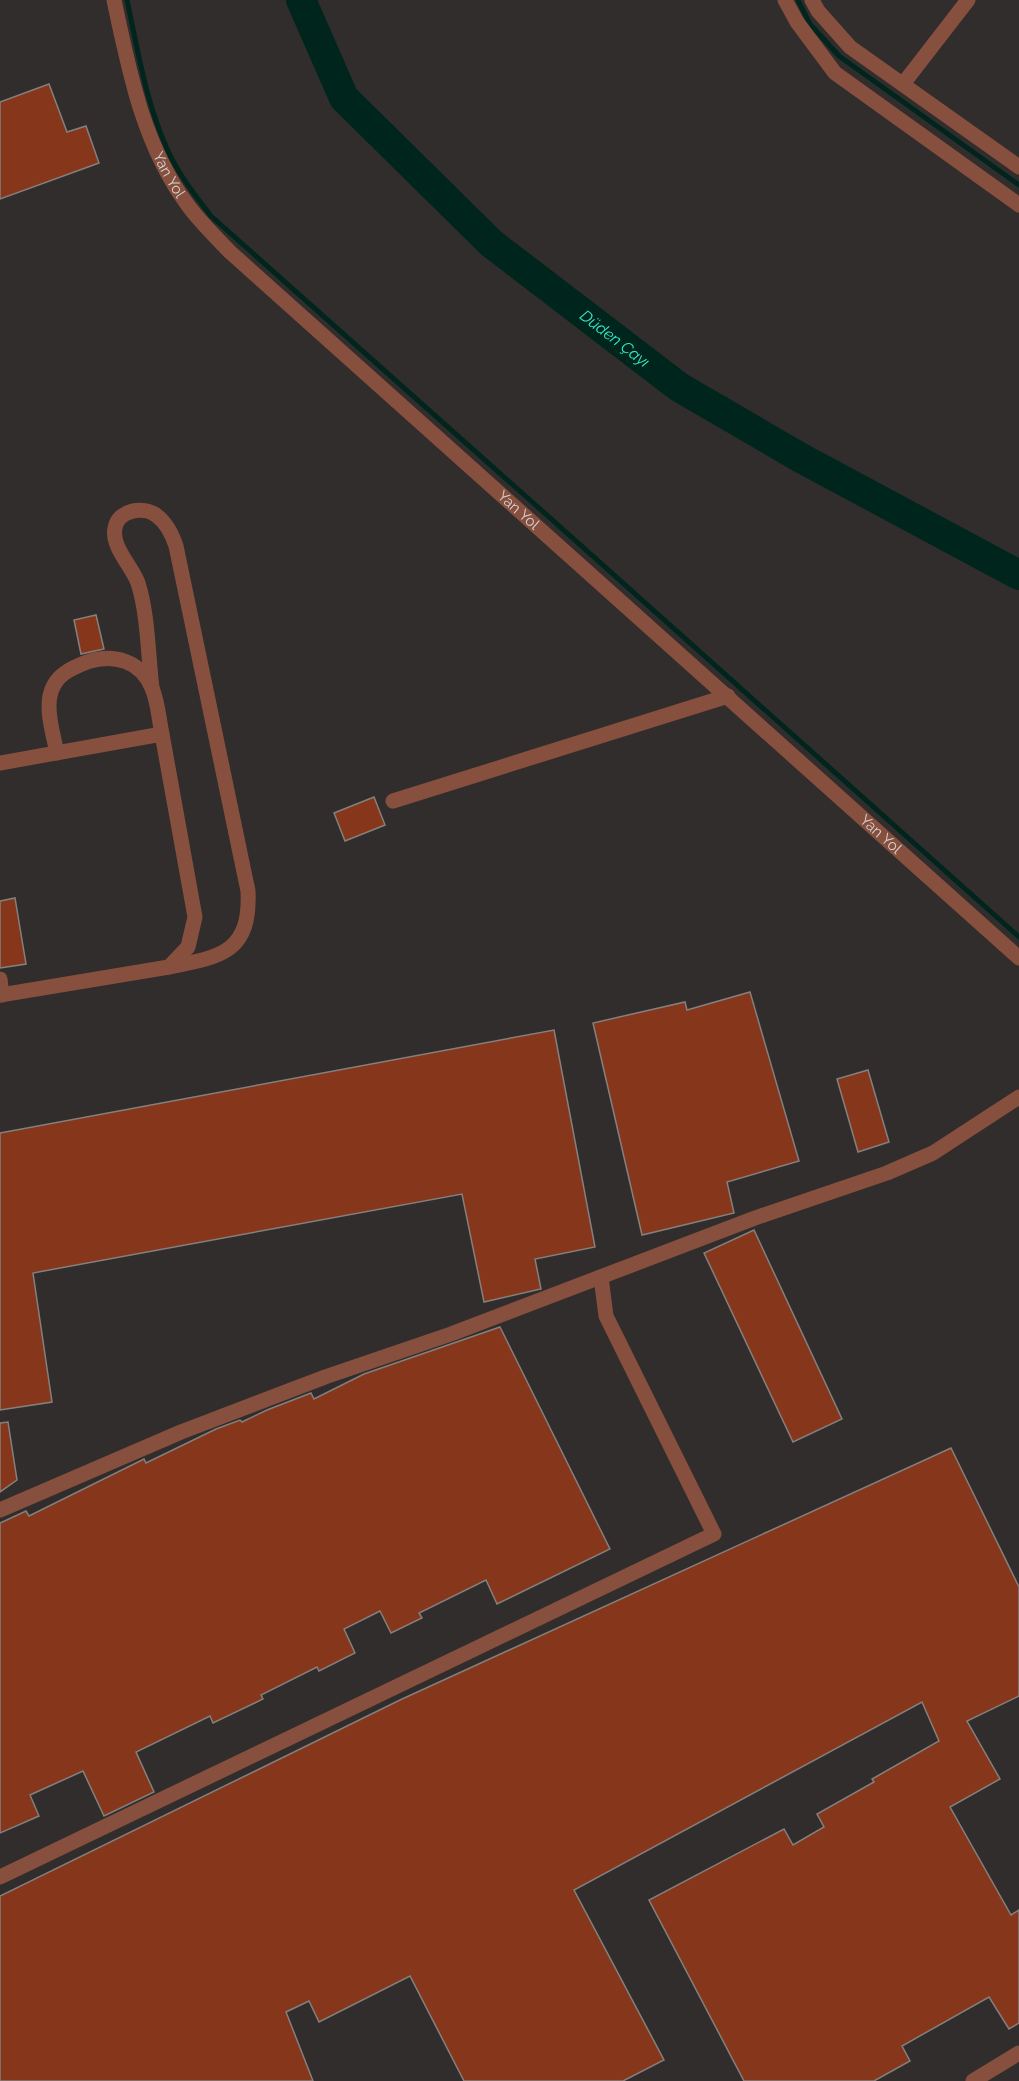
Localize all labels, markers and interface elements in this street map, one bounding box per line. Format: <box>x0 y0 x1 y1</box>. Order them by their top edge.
street label: Yan Yol <box>149 149 190 202</box>
water label: Düden Çayı <box>577 306 654 371</box>
street label: Yan Yol <box>494 487 544 534</box>
street label: Yan Yol <box>856 811 906 858</box>

